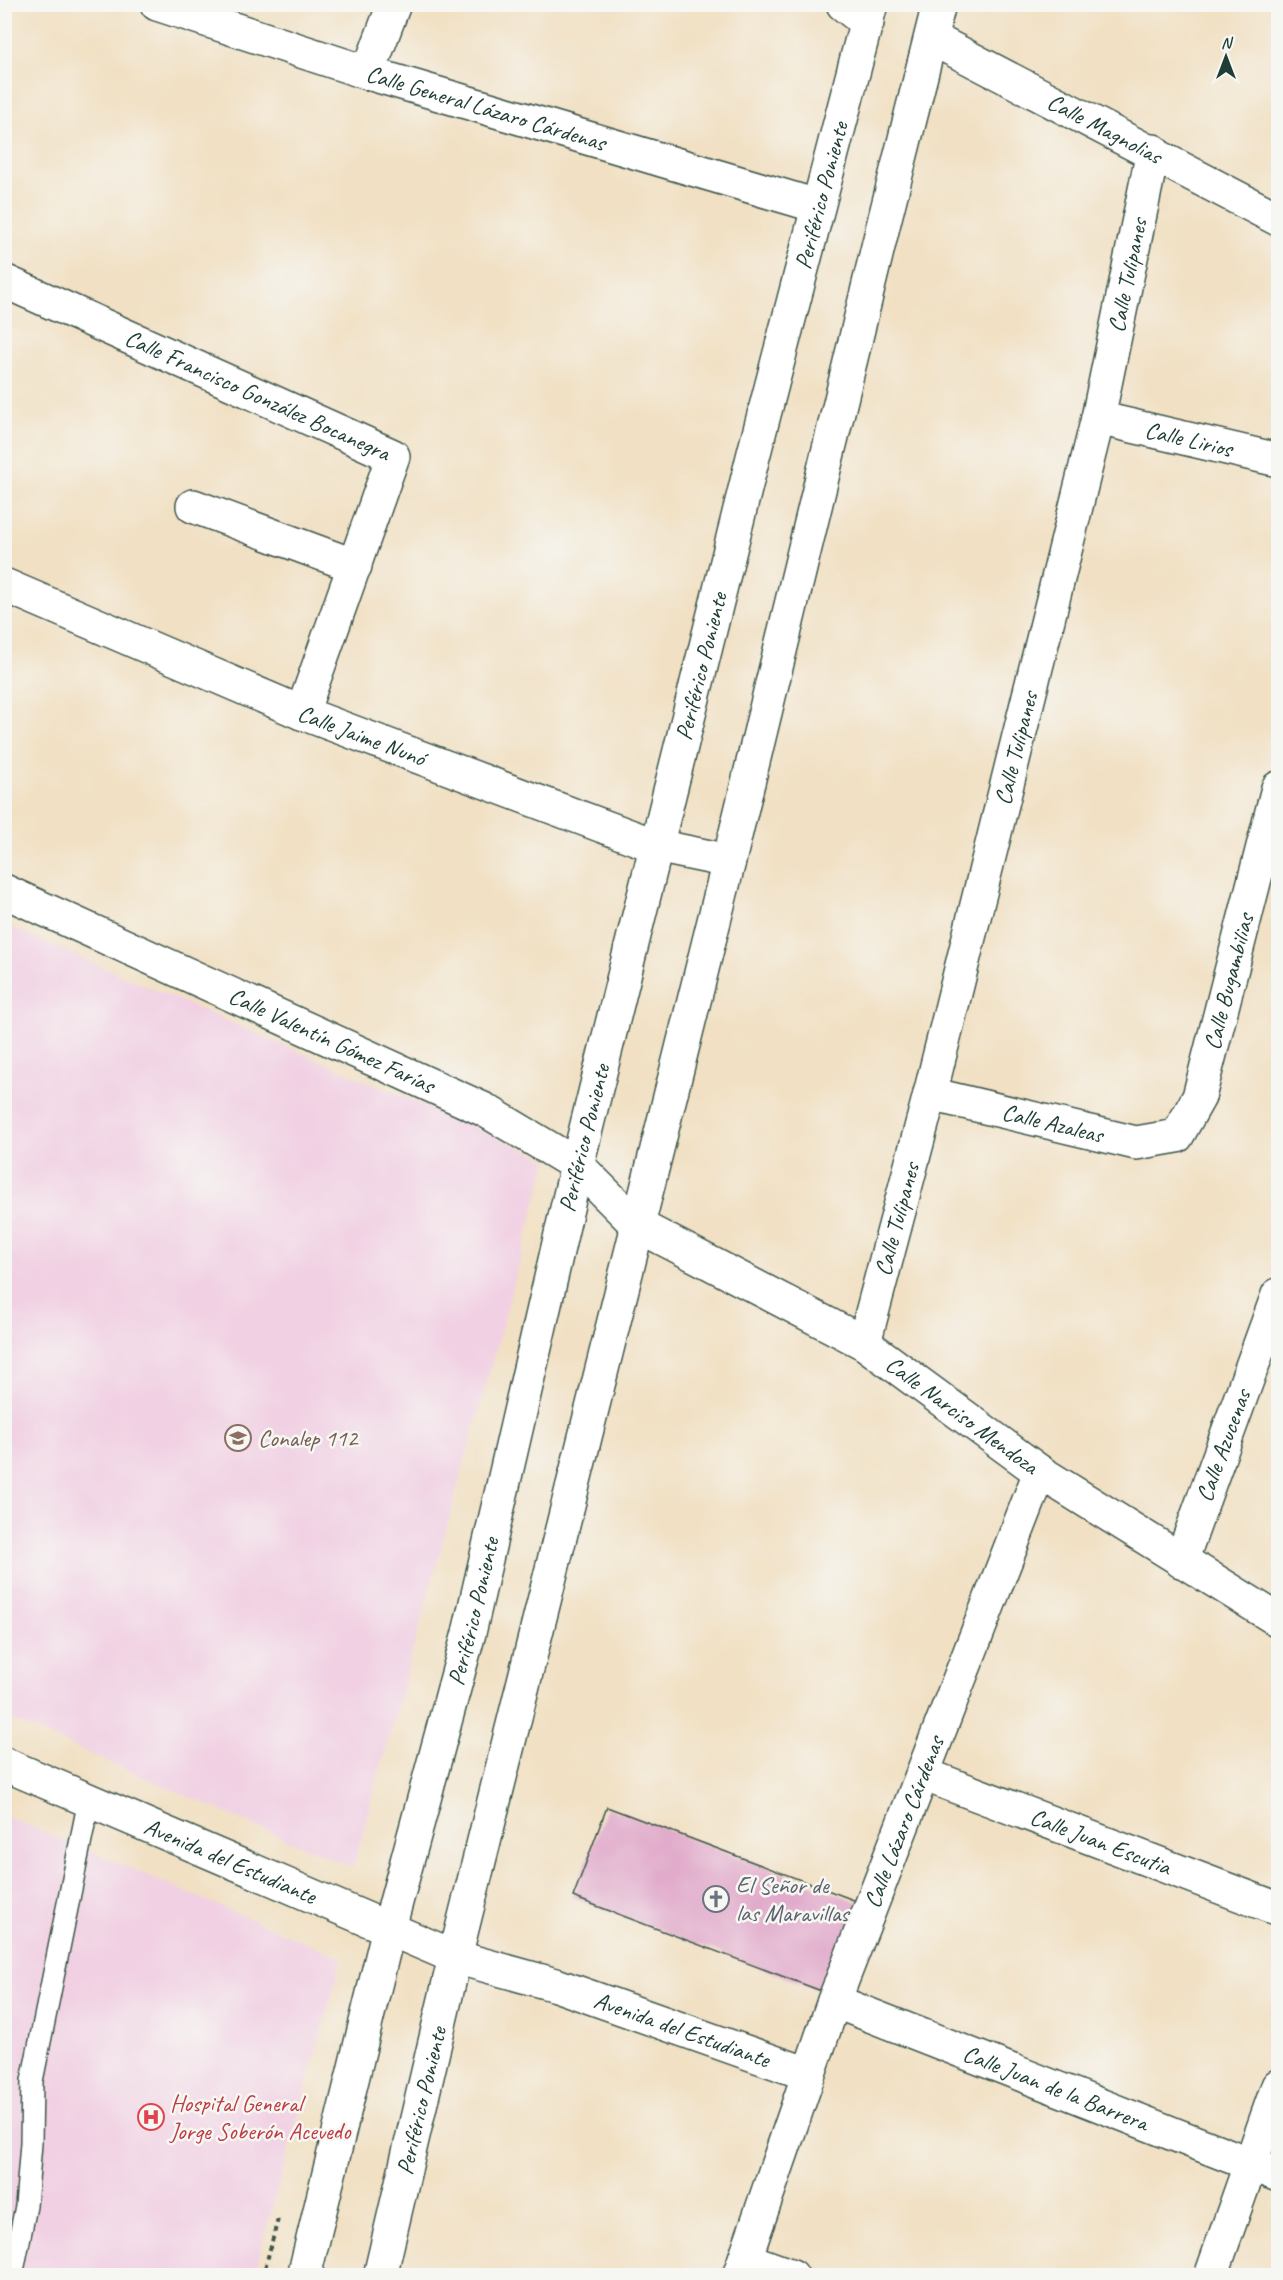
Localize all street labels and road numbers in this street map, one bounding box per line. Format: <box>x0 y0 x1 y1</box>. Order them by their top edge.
street label: Calle General Lázaro Cárdenas <box>363 58 612 158</box>
street label: Calle Magnolias <box>1042 86 1169 172</box>
street label: Periférico Poniente <box>788 116 855 272</box>
street label: Calle Tulipanes <box>1101 214 1154 335</box>
street label: Calle Francisco González Bocanegra <box>120 322 396 468</box>
street label: Calle Lirios <box>1142 415 1238 464</box>
street label: Periférico Poniente <box>668 587 734 743</box>
street label: Calle Tulipanes <box>987 687 1045 808</box>
street label: Calle Jaime Nunó <box>294 698 433 774</box>
street label: Calle Bugambilias <box>1197 908 1261 1053</box>
street label: Calle Valentín Gómez Farías <box>224 980 442 1101</box>
street label: Periférico Poniente <box>552 1059 617 1215</box>
street label: Calle Azaleas <box>999 1097 1108 1150</box>
street label: Calle Tulipanes <box>867 1158 927 1279</box>
street label: Calle Narciso Mendoza <box>880 1349 1046 1482</box>
street label: Calle Azucenas <box>1189 1384 1258 1506</box>
street label: Periférico Poniente <box>441 1532 506 1688</box>
street label: Calle Lázaro Cárdenas <box>857 1729 952 1912</box>
street label: Calle Juan Escutia <box>1026 1801 1177 1882</box>
street label: Avenida del Estudiante <box>140 1811 323 1912</box>
street label: Avenida del Estudiante <box>590 1985 776 2075</box>
street label: Periférico Poniente <box>389 2022 454 2178</box>
street label: Calle Juan de la Barrera <box>959 2038 1154 2138</box>

